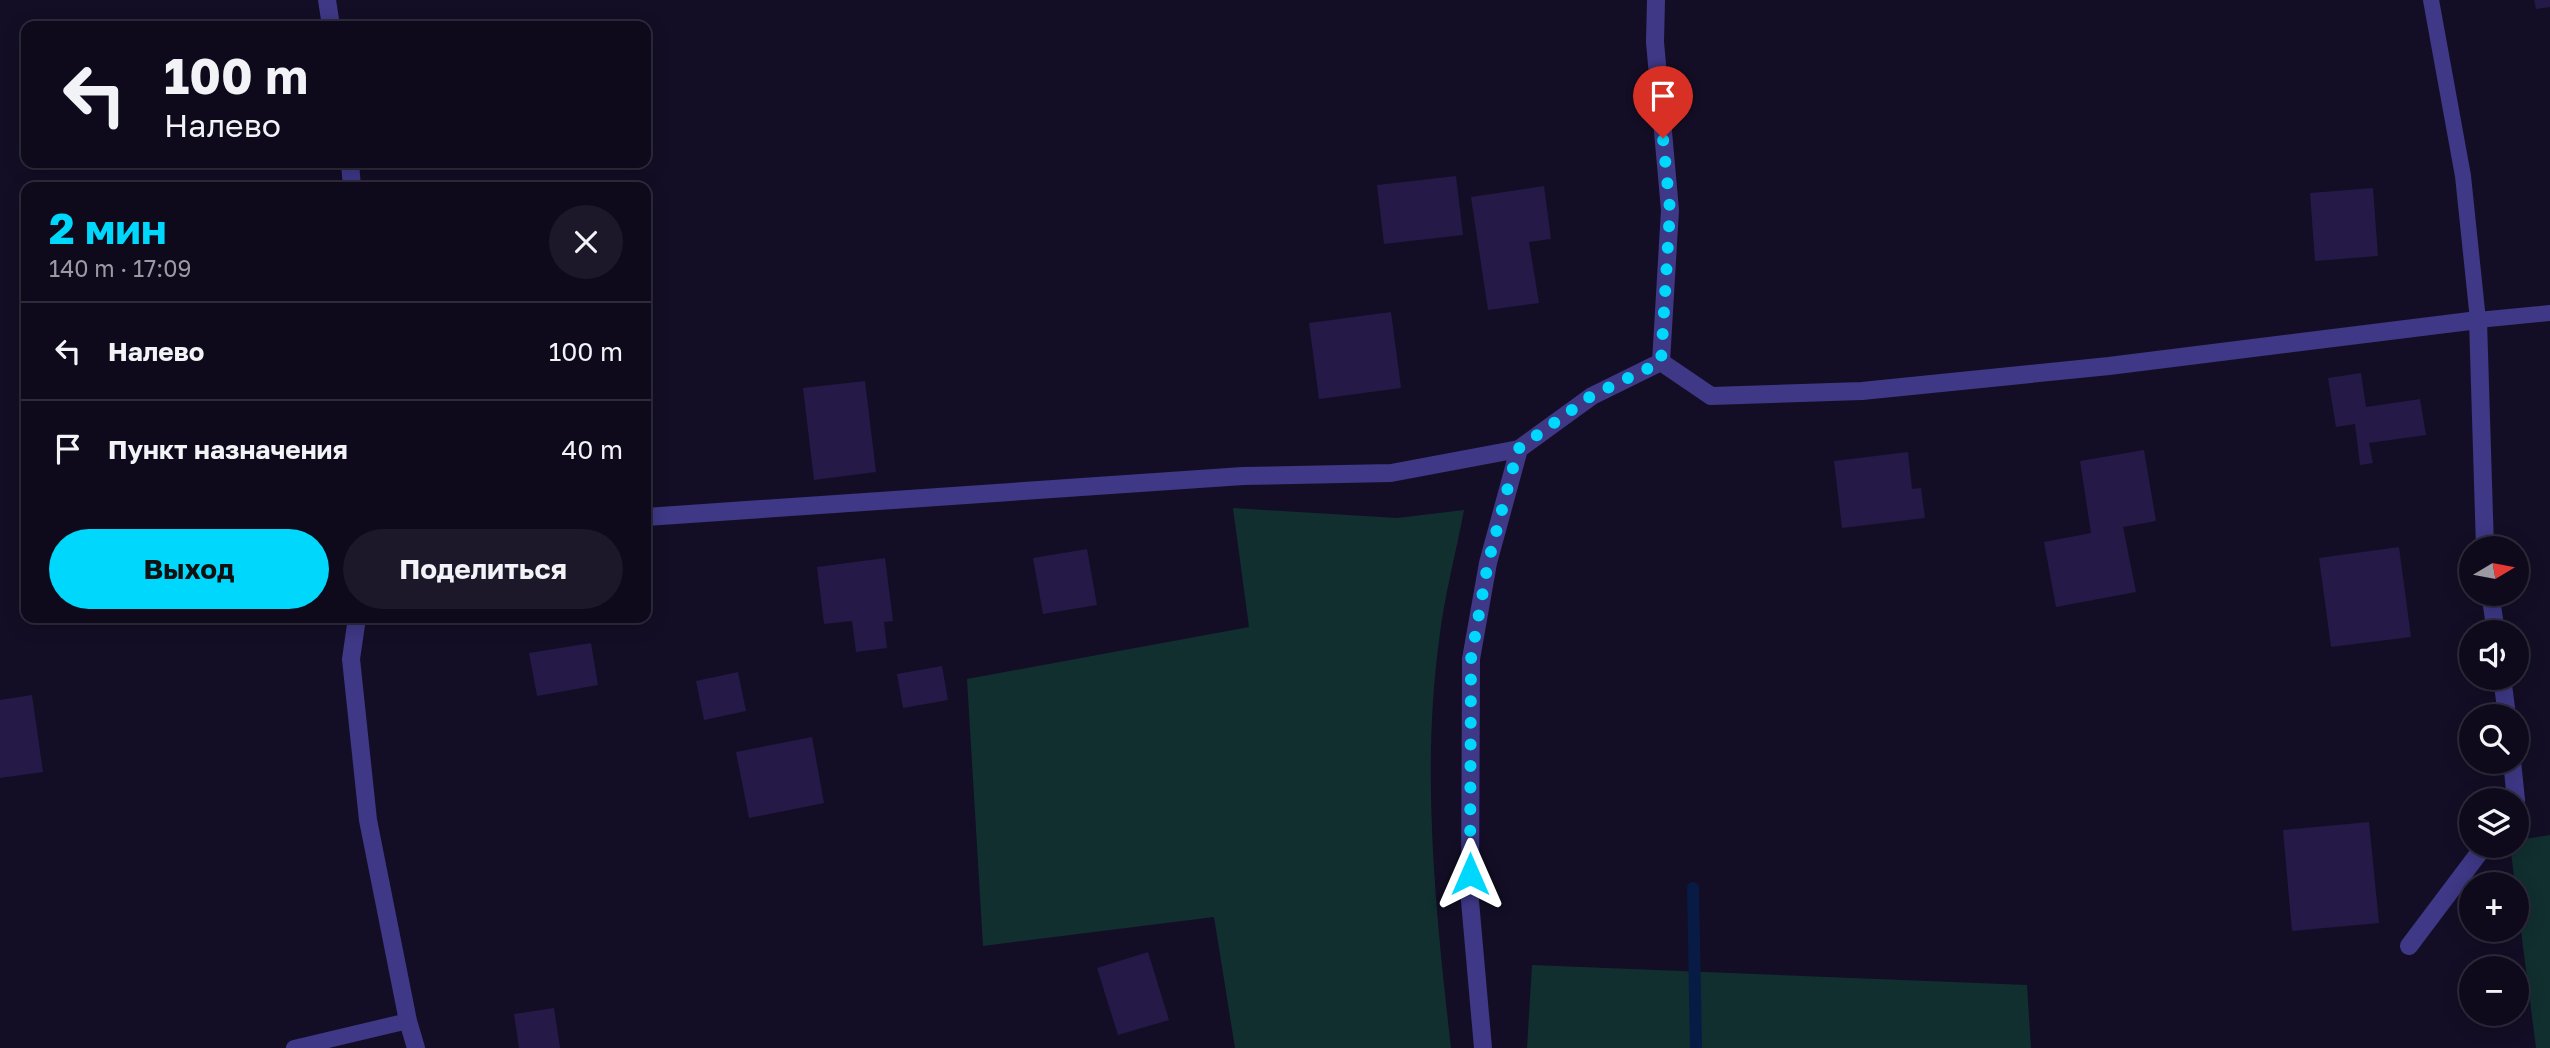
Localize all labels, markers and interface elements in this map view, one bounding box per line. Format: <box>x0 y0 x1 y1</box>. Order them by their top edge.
text: 100 m <box>164 46 308 105</box>
icon: left <box>49 49 140 140</box>
pin <box>1633 66 1693 138</box>
icon: arrive <box>1644 77 1682 115</box>
text: Налево <box>164 106 281 144</box>
text: 2 мин <box>49 203 167 253</box>
button: close <box>549 205 623 279</box>
text: 140 m · 17:09 <box>49 254 191 282</box>
icon: left <box>49 332 87 370</box>
text: Налево <box>108 336 204 367</box>
text: 100 m <box>549 336 623 367</box>
icon: arrive <box>49 430 87 468</box>
text: Пункт назначения <box>108 434 348 465</box>
text: 40 m <box>562 434 623 465</box>
button: Выход <box>49 529 329 609</box>
button: Поделиться <box>343 529 623 609</box>
north arrow <box>2459 536 2529 606</box>
map controls <box>2459 536 2529 1026</box>
button: sound <box>2459 620 2529 690</box>
button: search <box>2459 704 2529 774</box>
button: layers <box>2459 788 2529 858</box>
position arrow <box>1433 837 1507 911</box>
button: + <box>2459 872 2529 942</box>
button: − <box>2459 956 2529 1026</box>

